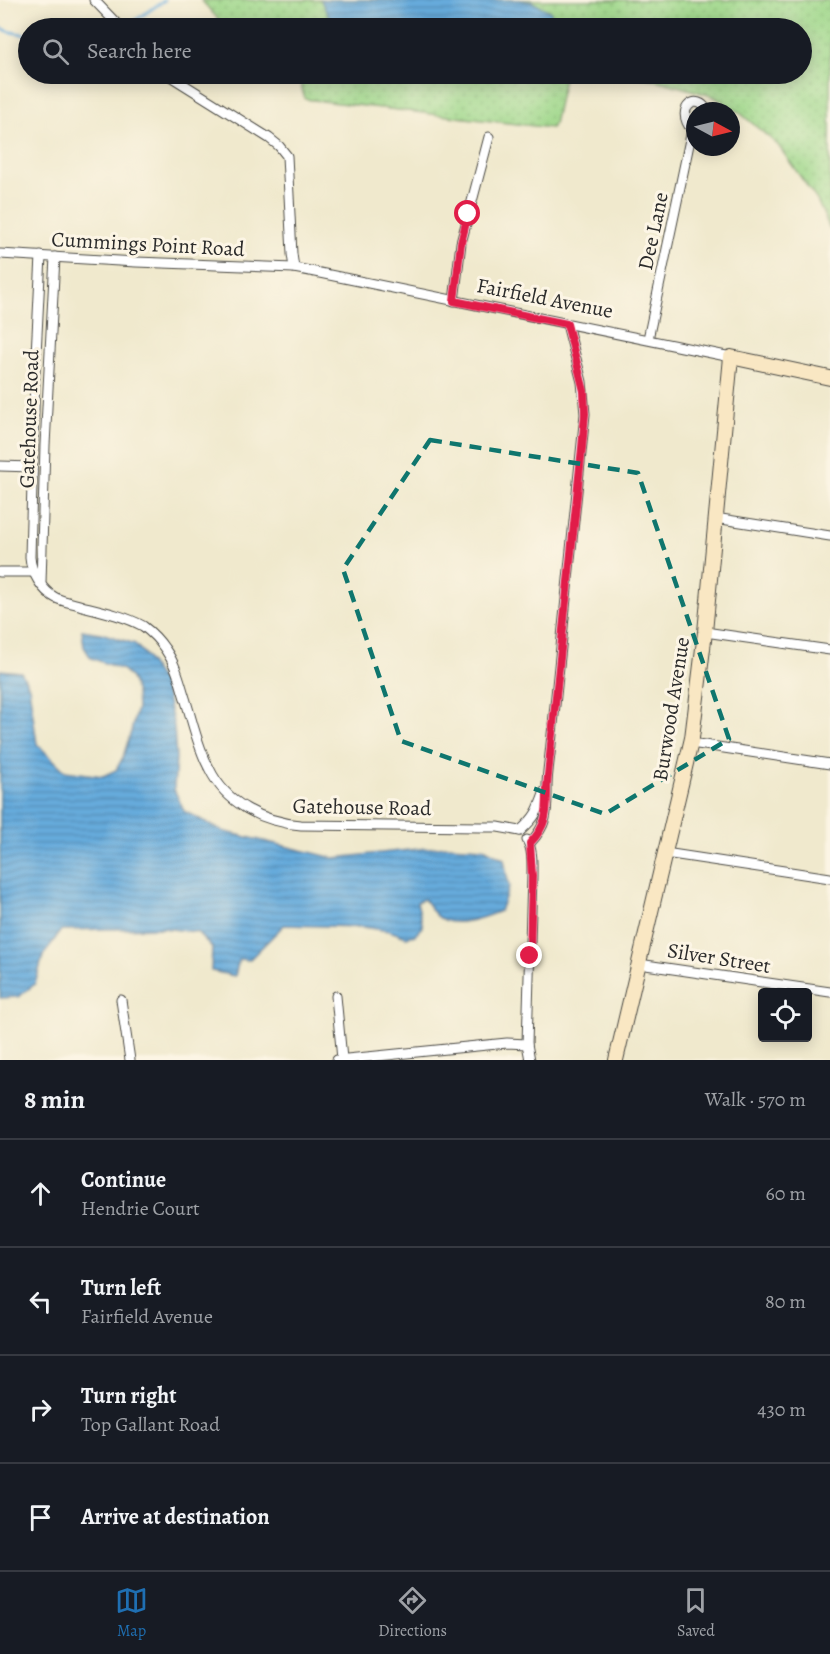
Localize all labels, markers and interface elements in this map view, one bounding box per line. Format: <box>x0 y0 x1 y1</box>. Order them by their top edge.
search box <box>18 18 812 84</box>
icon: search <box>39 35 72 68</box>
text: Search here <box>87 36 192 66</box>
north arrow <box>686 102 740 156</box>
street label: Dee Lane <box>631 189 675 273</box>
route start <box>454 200 480 226</box>
street label: Cummings Point Road <box>51 225 246 263</box>
street label: Fairfield Avenue <box>474 271 616 325</box>
street label: Gatehouse Road <box>13 348 45 489</box>
street label: Burwood Avenue <box>646 635 696 783</box>
street label: Gatehouse Road <box>292 792 432 822</box>
street label: Silver Street <box>665 936 773 980</box>
route end <box>516 942 542 968</box>
map controls <box>758 988 812 1042</box>
button: locate <box>758 988 812 1042</box>
text: 8 min <box>24 1082 85 1117</box>
text: Walk · 570 m <box>705 1086 806 1113</box>
text: Continue <box>81 1165 166 1195</box>
icon: ahead <box>24 1177 57 1210</box>
text: 60 m <box>766 1180 806 1207</box>
text: Hendrie Court <box>81 1195 200 1222</box>
text: Turn left <box>81 1273 161 1303</box>
icon: left <box>24 1285 57 1318</box>
text: 80 m <box>765 1288 806 1315</box>
text: Fairfield Avenue <box>81 1303 213 1330</box>
text: Turn right <box>81 1381 177 1411</box>
icon: right <box>24 1393 57 1426</box>
text: 430 m <box>757 1396 806 1423</box>
text: Top Gallant Road <box>81 1411 220 1438</box>
icon: arrive <box>24 1501 57 1534</box>
text: Arrive at destination <box>81 1502 270 1532</box>
tab: Map <box>115 1584 148 1642</box>
tab: Directions <box>378 1584 447 1642</box>
tab: Saved <box>677 1584 715 1642</box>

